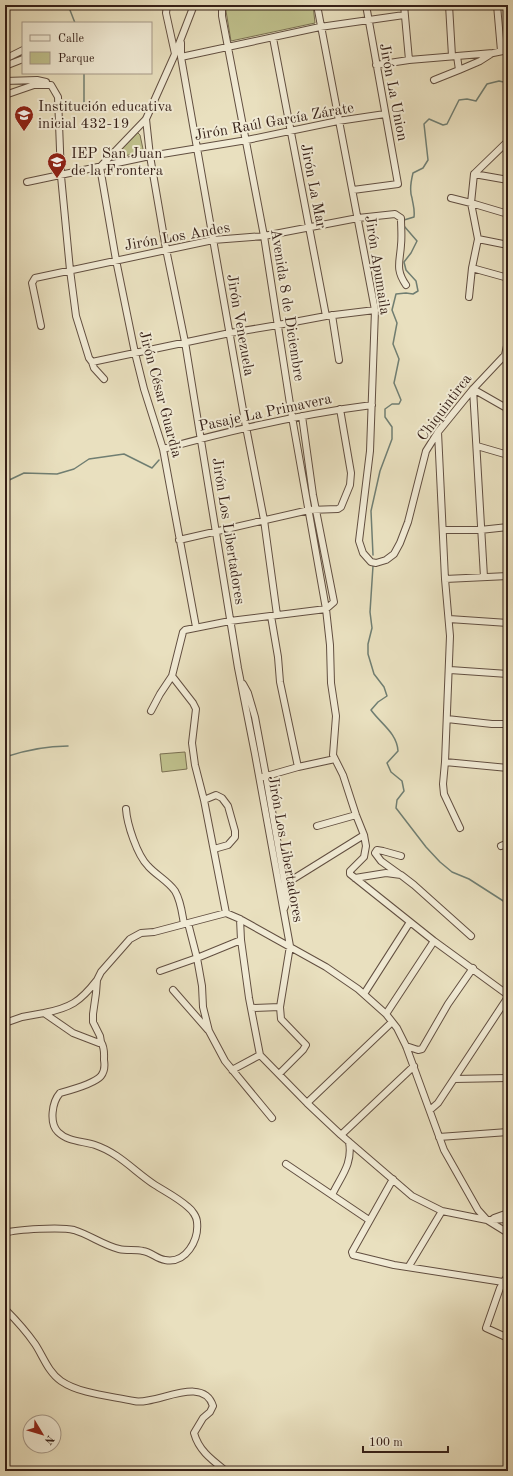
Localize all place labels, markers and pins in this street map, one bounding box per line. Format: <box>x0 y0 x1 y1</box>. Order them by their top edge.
place label: Institución educativa inicial 432-19 <box>38 100 173 132</box>
school or university icon: Institución educativa inicial 432-19 <box>13 104 35 132</box>
place label: IEP San Juan de la Frontera <box>71 147 164 179</box>
school or university icon: IEP San Juan de la Frontera <box>46 151 68 179</box>

